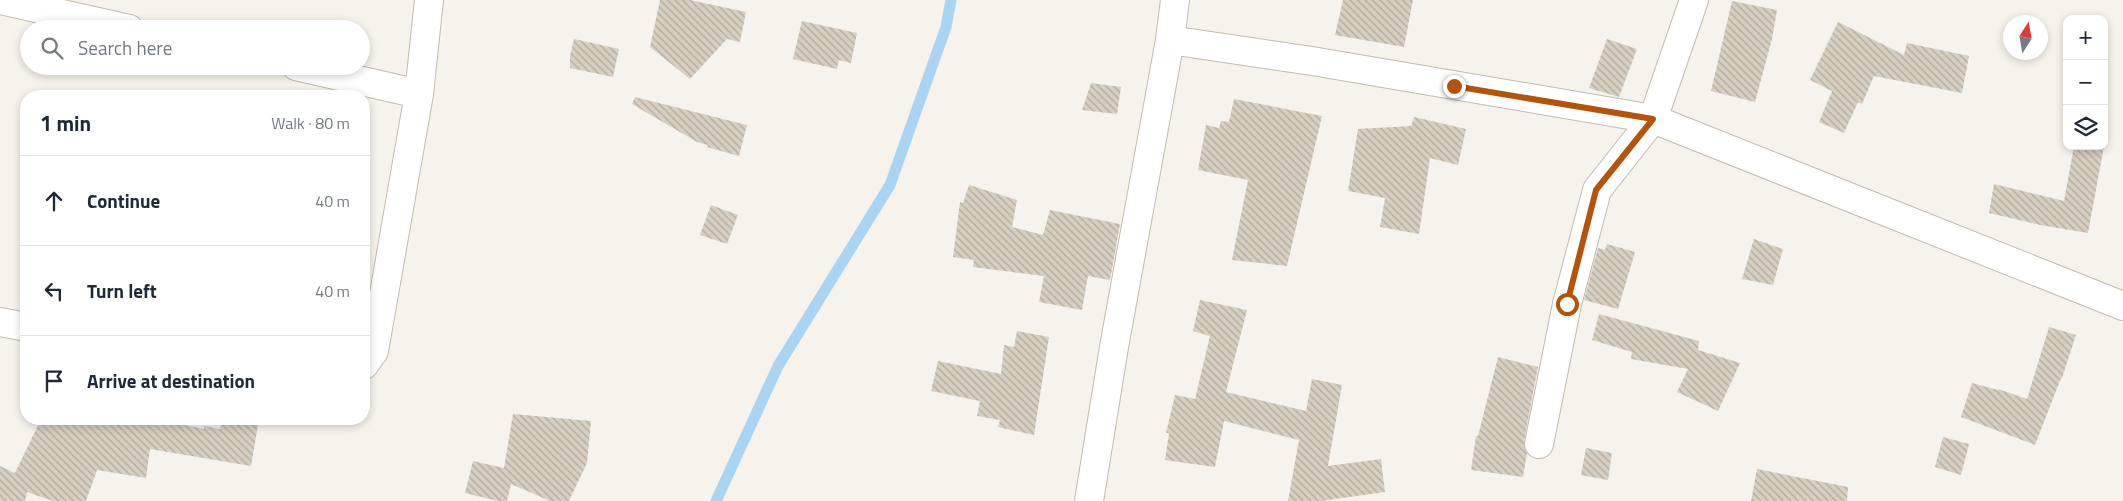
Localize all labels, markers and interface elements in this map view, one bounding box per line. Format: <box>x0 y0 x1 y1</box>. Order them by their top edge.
north arrow <box>2003 15 2048 60</box>
map controls <box>2063 15 2108 150</box>
button: + <box>2063 15 2108 60</box>
search box <box>20 20 370 75</box>
text: Search here <box>78 33 172 62</box>
icon: search <box>38 34 66 62</box>
button: − <box>2063 60 2108 105</box>
route end <box>1443 75 1466 98</box>
button: layers <box>2063 105 2108 150</box>
text: 1 min <box>40 107 91 139</box>
text: Walk · 80 m <box>271 111 350 135</box>
text: Continue <box>87 186 160 215</box>
icon: ahead <box>40 187 68 215</box>
text: 40 m <box>315 189 350 213</box>
text: Turn left <box>87 276 157 305</box>
icon: left <box>40 277 68 305</box>
text: 40 m <box>315 279 350 303</box>
route start <box>1556 293 1579 316</box>
text: Arrive at destination <box>87 366 255 395</box>
icon: arrive <box>40 367 68 395</box>

